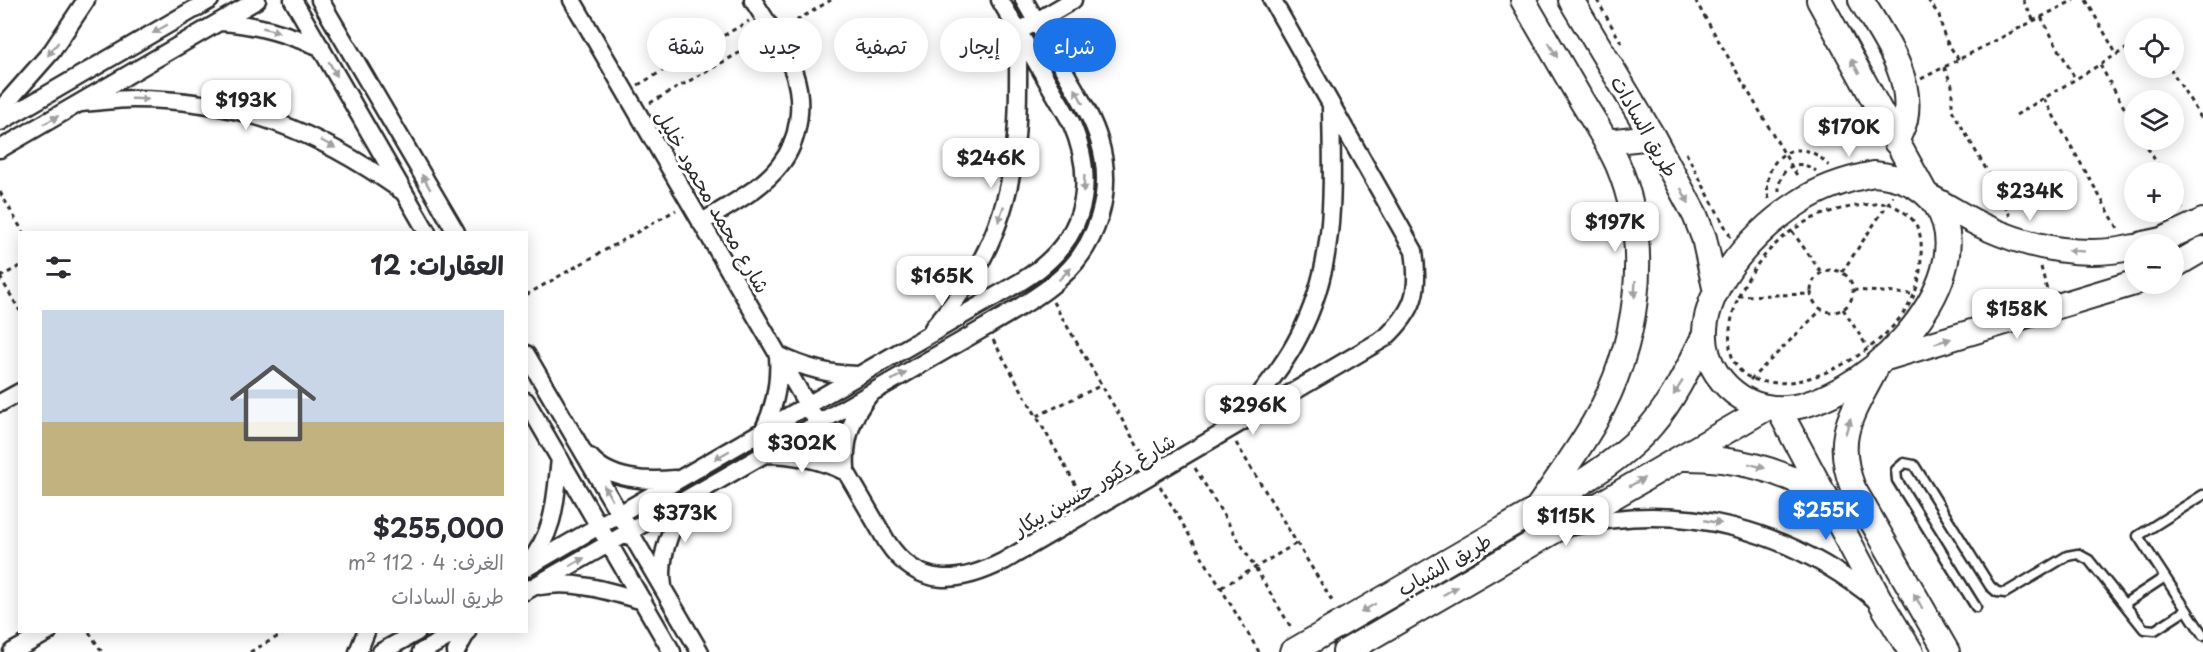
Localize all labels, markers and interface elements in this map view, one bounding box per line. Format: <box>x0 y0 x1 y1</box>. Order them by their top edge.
chip: شقة <box>647 18 726 72</box>
chip: جديد <box>738 18 822 72</box>
chip: تصفية <box>834 18 928 72</box>
chip: إيجار <box>940 18 1021 72</box>
chip: شراء <box>1033 18 1116 72</box>
map controls <box>2124 18 2184 294</box>
button: locate <box>2124 18 2184 78</box>
one-way arrow <box>152 24 168 35</box>
one-way arrow <box>262 26 280 35</box>
one-way arrow <box>48 41 60 56</box>
one-way arrow <box>1547 42 1558 58</box>
one-way arrow <box>1850 58 1860 75</box>
one-way arrow <box>328 61 338 78</box>
street label: طريق السادات <box>1604 70 1686 182</box>
pin: $193K <box>204 80 288 131</box>
text: $193K <box>215 84 277 114</box>
one-way arrow <box>1074 87 1084 104</box>
button: layers <box>2124 90 2184 150</box>
one-way arrow <box>131 95 150 104</box>
street label: شارع محمد محمود خليل <box>648 104 778 298</box>
pin: $170K <box>1807 107 1891 158</box>
text: $170K <box>1818 111 1880 141</box>
one-way arrow <box>43 115 59 126</box>
pin: $246K <box>949 138 1033 189</box>
one-way arrow <box>320 139 337 149</box>
text: $246K <box>956 142 1026 172</box>
button: + <box>2124 162 2184 222</box>
pin: $234K <box>1988 171 2072 222</box>
one-way arrow <box>421 174 432 190</box>
one-way arrow <box>1080 175 1089 194</box>
text: $234K <box>1996 175 2064 205</box>
one-way arrow <box>1680 188 1690 205</box>
pin: $197K <box>1573 202 1657 253</box>
one-way arrow <box>996 205 1006 223</box>
text: $197K <box>1585 206 1645 236</box>
button: − <box>2124 234 2184 294</box>
text: العقارات: 12 <box>370 245 504 284</box>
one-way arrow <box>2067 246 2086 255</box>
icon: filters <box>42 251 75 284</box>
pin: $165K <box>900 256 984 307</box>
text: $165K <box>910 260 974 290</box>
one-way arrow <box>1057 267 1072 281</box>
one-way arrow <box>1631 279 1640 298</box>
pin: $158K <box>1975 289 2059 340</box>
text: $158K <box>1986 293 2048 323</box>
one-way arrow <box>1934 336 1952 345</box>
icon: home <box>219 349 327 457</box>
one-way arrow <box>891 371 908 381</box>
one-way arrow <box>1672 380 1683 396</box>
pin: $296K <box>1211 385 1295 436</box>
text: $296K <box>1219 389 1287 419</box>
one-way arrow <box>1844 417 1853 435</box>
pin: $302K <box>760 423 844 474</box>
street label: شارع دكتور حسين بيكار <box>1006 425 1181 544</box>
text: $302K <box>767 427 837 457</box>
one-way arrow <box>714 449 730 460</box>
one-way arrow <box>1748 462 1766 471</box>
one-way arrow <box>1629 477 1645 488</box>
one-way arrow <box>602 485 613 501</box>
pin: $255K <box>1784 490 1868 541</box>
pin: $373K <box>643 493 727 544</box>
text: $255K <box>1793 494 1859 524</box>
pin: $115K <box>1524 496 1608 547</box>
text: $373K <box>653 497 717 527</box>
text: $115K <box>1537 500 1595 530</box>
text: $255,000 <box>373 508 504 547</box>
one-way arrow <box>1704 518 1723 527</box>
street label: طريق الشباب <box>1391 525 1497 603</box>
text: الغرف: 4 · 112 m² <box>348 547 504 577</box>
one-way arrow <box>569 557 586 567</box>
text: طريق السادات <box>391 581 504 611</box>
one-way arrow <box>1442 585 1458 596</box>
one-way arrow <box>1913 592 1923 609</box>
one-way arrow <box>1360 602 1376 613</box>

